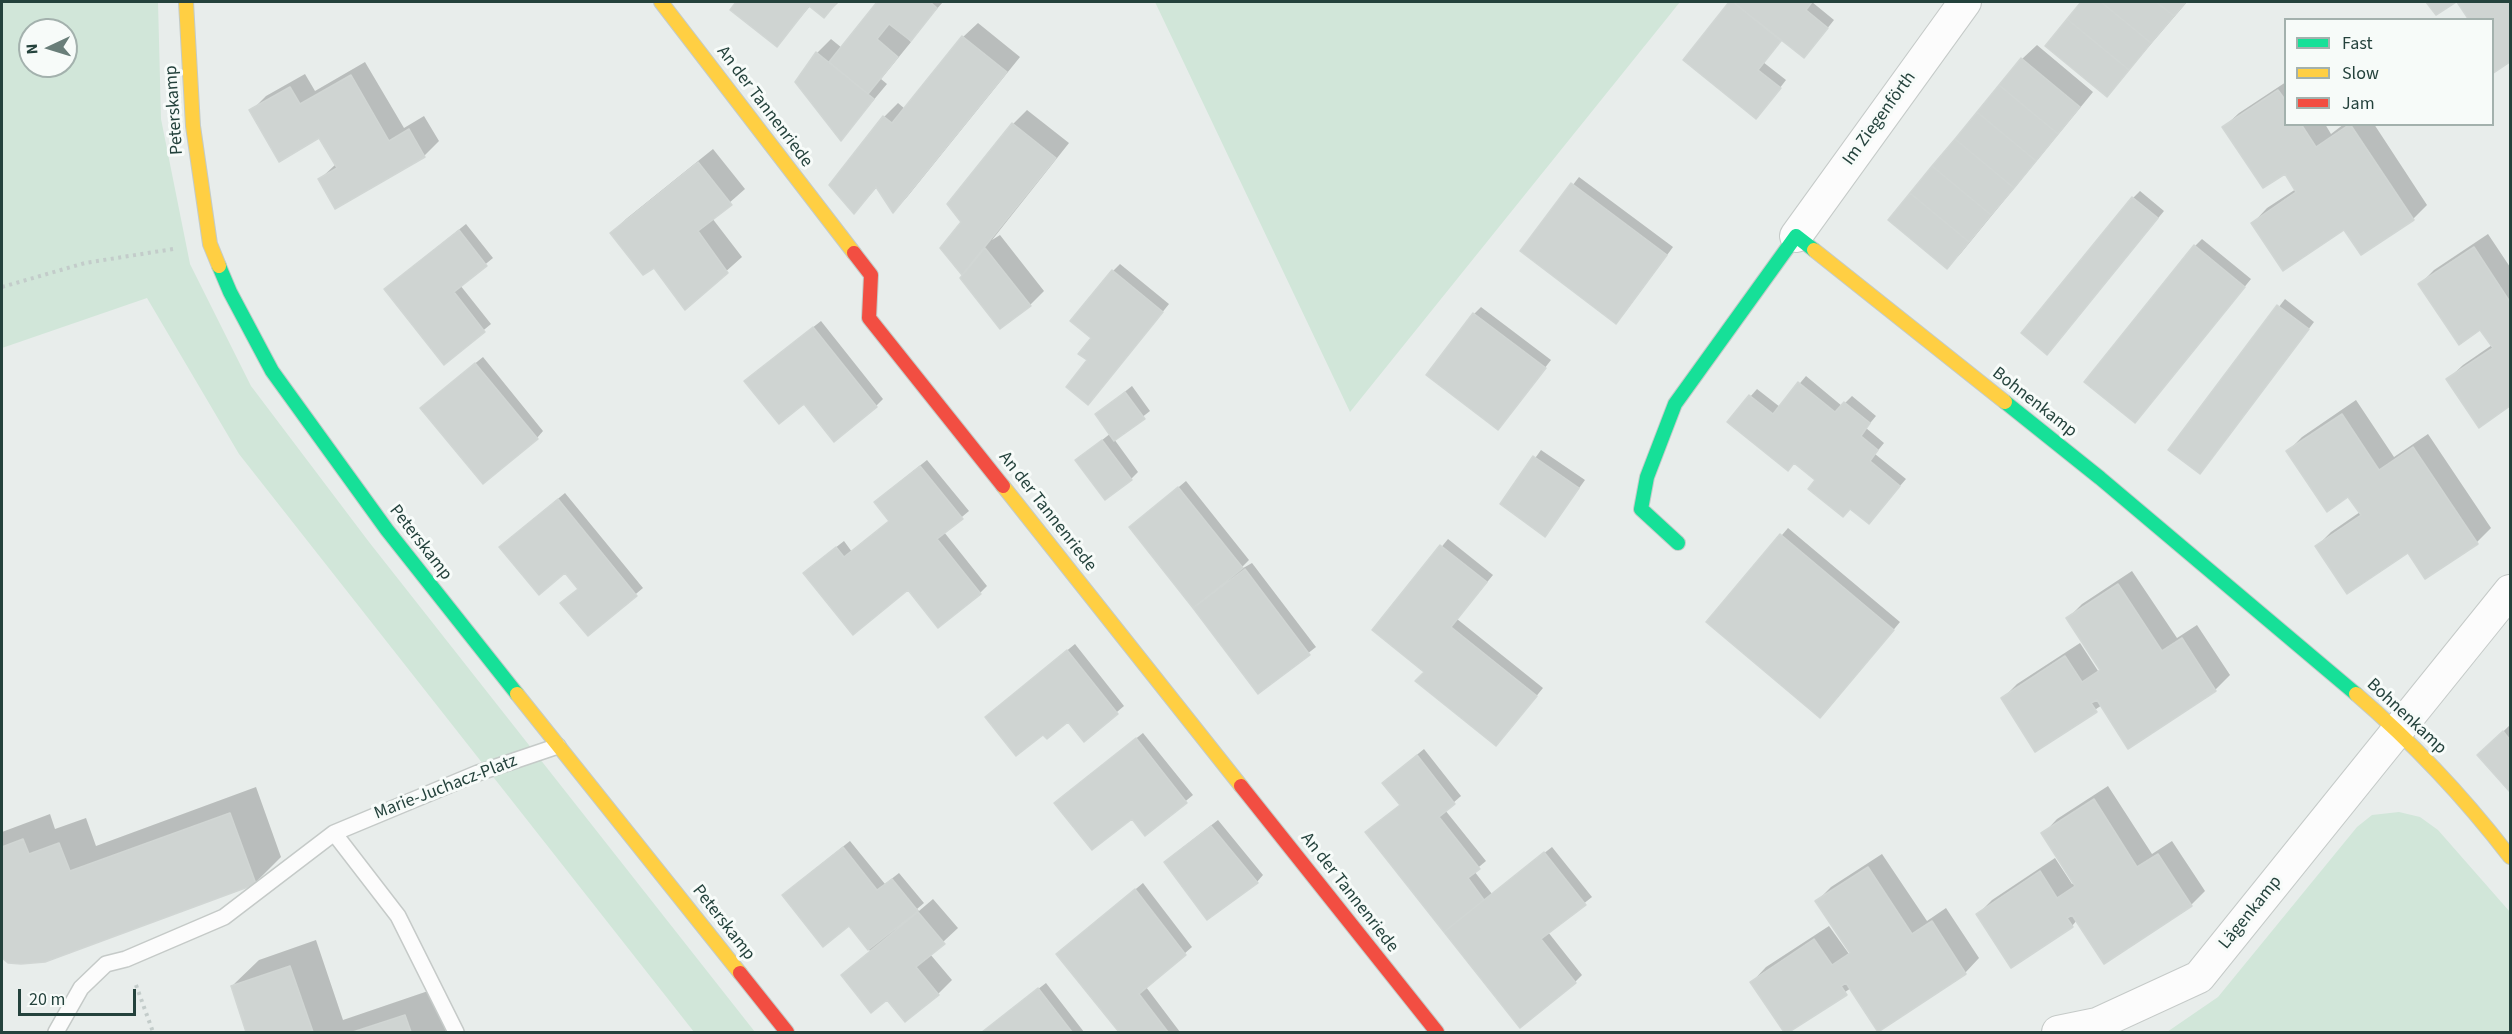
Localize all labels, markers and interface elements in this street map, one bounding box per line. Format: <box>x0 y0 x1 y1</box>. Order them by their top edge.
north arrow <box>18 18 78 78</box>
legend <box>2284 18 2494 126</box>
text: Fast <box>2342 31 2373 56</box>
street label: An der Tannenriede <box>711 42 817 172</box>
text: N <box>21 43 43 55</box>
text: Slow <box>2342 61 2379 86</box>
street label: Peterskamp <box>161 65 189 155</box>
street label: Im Ziegenförth <box>1839 68 1921 170</box>
text: Jam <box>2342 91 2375 116</box>
street label: Bohnenkamp <box>1987 363 2081 443</box>
street label: An der Tannenriede <box>993 448 1101 576</box>
street label: Peterskamp <box>384 501 456 585</box>
street label: Bohnenkamp <box>2362 675 2450 759</box>
street label: Marie-Juchacz-Platz <box>372 751 520 825</box>
street label: An der Tannenriede <box>1295 829 1403 957</box>
street label: Lägenkamp <box>2215 872 2287 954</box>
street label: Peterskamp <box>687 881 759 965</box>
scale bar <box>21 977 140 1015</box>
text: 20 m <box>29 987 65 1012</box>

